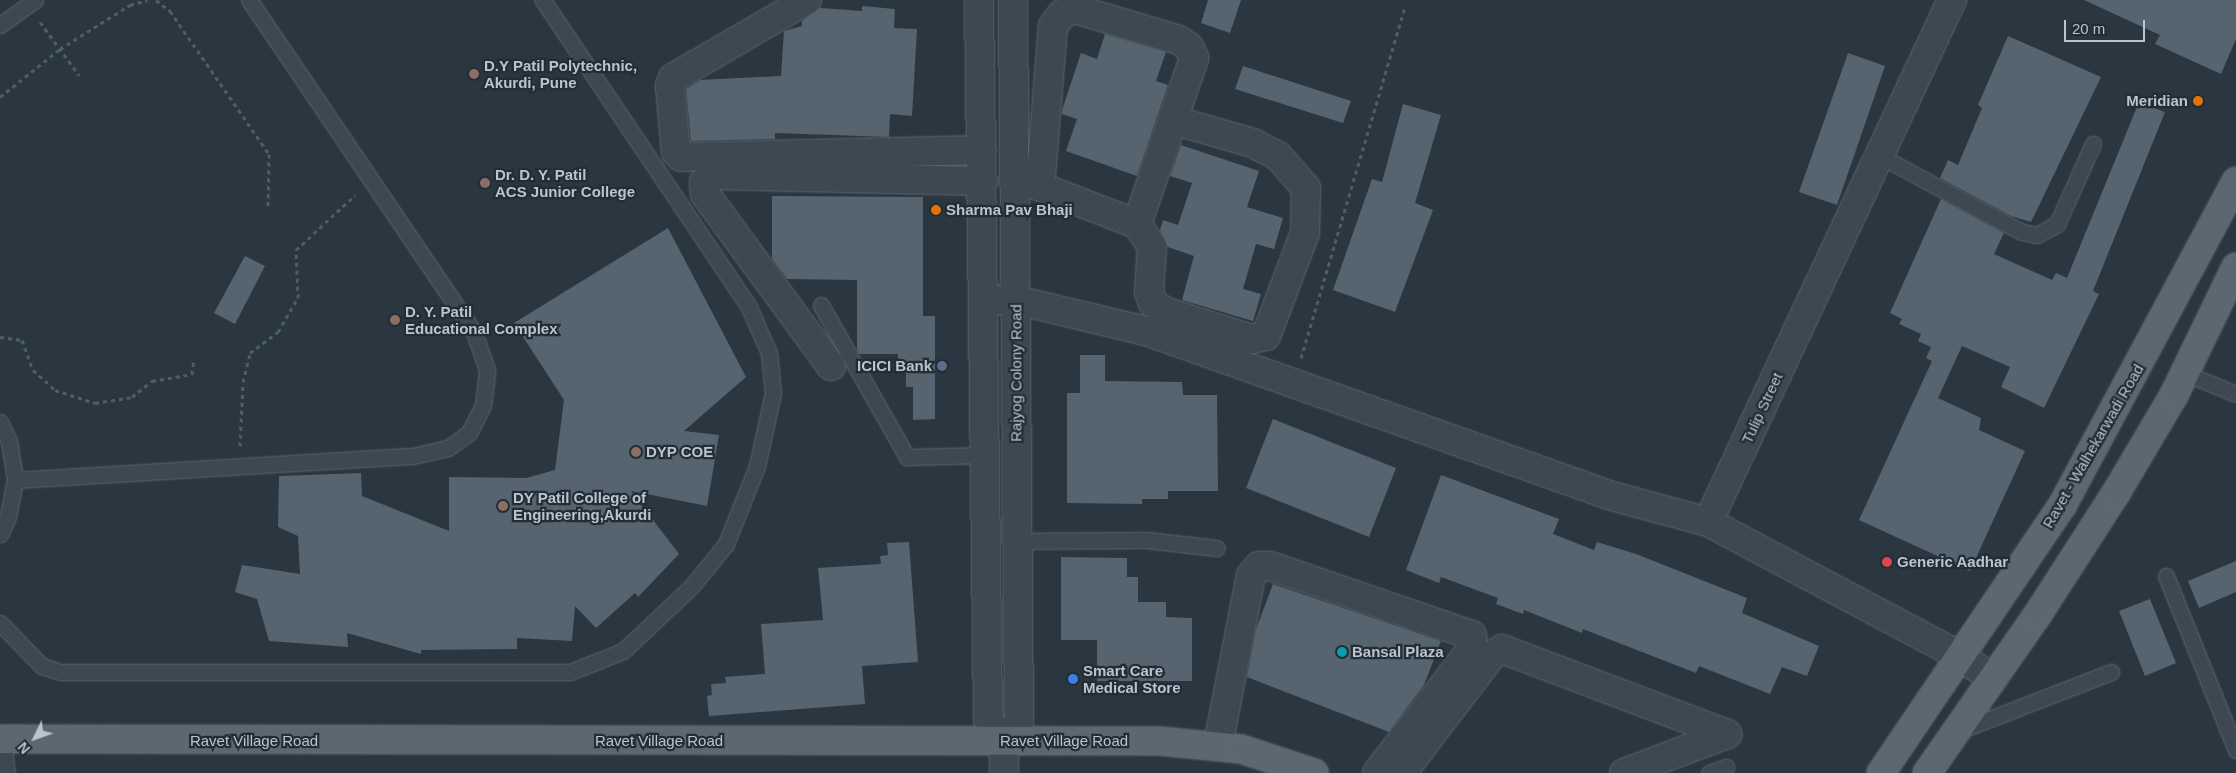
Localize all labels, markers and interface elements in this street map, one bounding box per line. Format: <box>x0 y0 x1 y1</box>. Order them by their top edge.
scale bar <box>2066 10 2147 42</box>
text: 20 m <box>2072 20 2105 37</box>
place label: D.Y Patil Polytechnic, Akurdi, Pune <box>484 56 637 91</box>
marker: D.Y Patil Polytechnic, Akurdi, Pune <box>468 68 480 80</box>
place label: Meridian <box>2126 92 2188 110</box>
marker: Meridian <box>2192 95 2204 107</box>
place label: Dr. D. Y. Patil ACS Junior College <box>495 165 635 200</box>
marker: Dr. D. Y. Patil ACS Junior College <box>479 177 491 189</box>
place label: Sharma Pav Bhaji <box>946 201 1073 219</box>
marker: Sharma Pav Bhaji <box>930 204 942 216</box>
place label: D. Y. Patil Educational Complex <box>405 302 558 337</box>
street label: Rajyog Colony Road <box>1007 304 1025 442</box>
marker: D. Y. Patil Educational Complex <box>389 314 401 326</box>
place label: ICICI Bank <box>857 357 932 375</box>
marker: ICICI Bank <box>936 360 948 372</box>
street label: Ravet - Walhekarwadi Road <box>2039 361 2147 531</box>
street label: Tulip Street <box>1738 370 1786 446</box>
place label: DYP COE <box>646 443 714 461</box>
marker: DYP COE <box>630 446 642 458</box>
place label: DY Patil College of Engineering,Akurdi <box>513 488 651 523</box>
marker: DY Patil College of Engineering,Akurdi <box>497 500 509 512</box>
place label: Generic Aadhar <box>1897 553 2009 571</box>
marker: Generic Aadhar <box>1881 556 1893 568</box>
place label: Bansal Plaza <box>1352 643 1444 661</box>
marker: Bansal Plaza <box>1336 646 1348 658</box>
place label: Smart Care Medical Store <box>1083 661 1181 696</box>
marker: Smart Care Medical Store <box>1067 673 1079 685</box>
north arrow <box>10 713 60 763</box>
street label: Ravet Village Road <box>190 732 318 750</box>
street label: Ravet Village Road <box>595 732 723 750</box>
street label: Ravet Village Road <box>1000 732 1128 750</box>
text: N <box>15 739 33 757</box>

